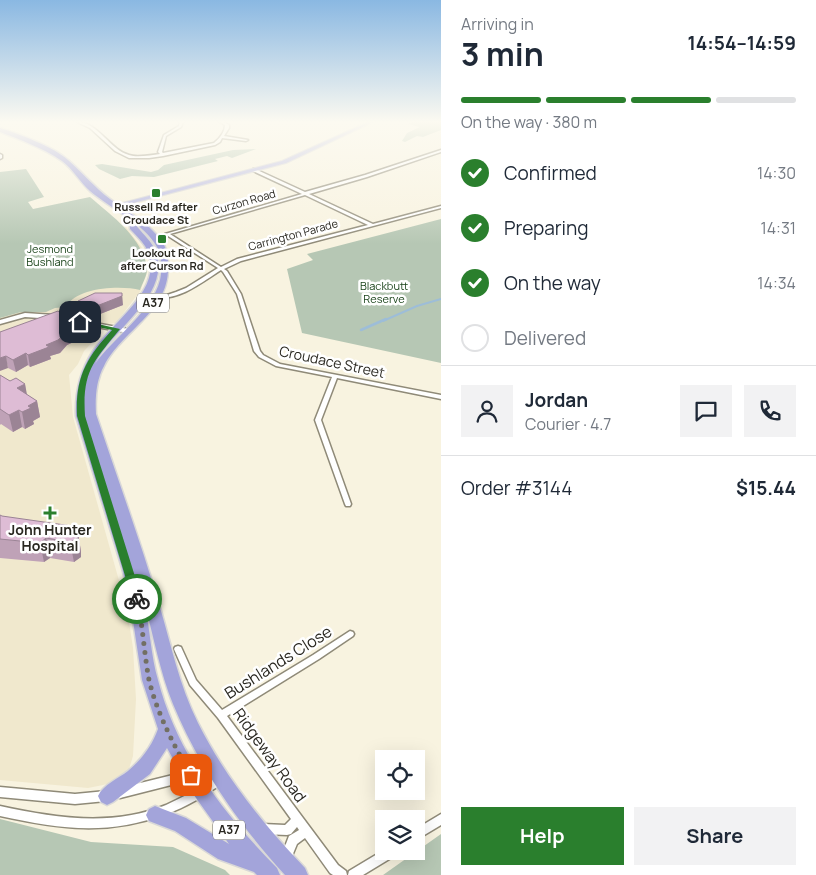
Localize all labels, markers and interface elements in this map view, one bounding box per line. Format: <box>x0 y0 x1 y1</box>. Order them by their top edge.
text: Arriving in <box>461 13 534 35</box>
text: 14:54–14:59 <box>687 30 796 56</box>
text: 3 min <box>461 32 544 76</box>
text: On the way · 380 m <box>461 111 597 133</box>
icon: check <box>461 159 489 187</box>
text: Confirmed <box>504 160 597 186</box>
text: 14:30 <box>757 162 796 184</box>
street label: Curzon Road <box>211 185 277 218</box>
marker: Russell Rd after Croudace St <box>150 187 162 199</box>
place label: Russell Rd after Croudace St <box>114 199 198 227</box>
icon: check <box>461 214 489 242</box>
street label: Carrington Parade <box>246 215 340 254</box>
text: Preparing <box>504 215 589 241</box>
text: 14:31 <box>760 217 796 239</box>
marker: Lookout Rd after Curson Rd <box>156 233 168 245</box>
park label: Jesmond Bushland <box>26 241 74 269</box>
place label: Lookout Rd after Curson Rd <box>120 245 204 273</box>
icon: check <box>461 269 489 297</box>
text: On the way <box>504 270 601 296</box>
text: 14:34 <box>757 272 796 294</box>
park label: Blackbutt Reserve <box>360 278 408 306</box>
road number: A37 <box>137 294 169 312</box>
pin <box>59 301 101 343</box>
icon: home <box>66 308 94 336</box>
text: Delivered <box>504 325 586 351</box>
street label: Croudace Street <box>278 341 387 382</box>
button: person <box>461 385 513 437</box>
button: chat <box>680 385 732 437</box>
button: phone <box>744 385 796 437</box>
text: Jordan <box>525 387 588 413</box>
text: Courier · 4.7 <box>525 413 611 435</box>
text: Order #3144 <box>461 475 572 501</box>
text: $15.44 <box>736 475 796 501</box>
marker: John Hunter Hospital <box>43 506 57 520</box>
place label: John Hunter Hospital <box>8 520 92 555</box>
courier <box>112 574 162 624</box>
icon: bike <box>123 585 151 613</box>
street label: Bushlands Close <box>220 620 336 704</box>
street label: Ridgeway Road <box>228 703 312 807</box>
map controls <box>375 750 425 860</box>
button: locate <box>375 750 425 800</box>
pin <box>170 754 212 796</box>
icon: bag <box>177 761 205 789</box>
button: Help <box>461 807 624 865</box>
button: Share <box>634 807 796 865</box>
button: layers <box>375 810 425 860</box>
road number: A37 <box>213 820 245 840</box>

